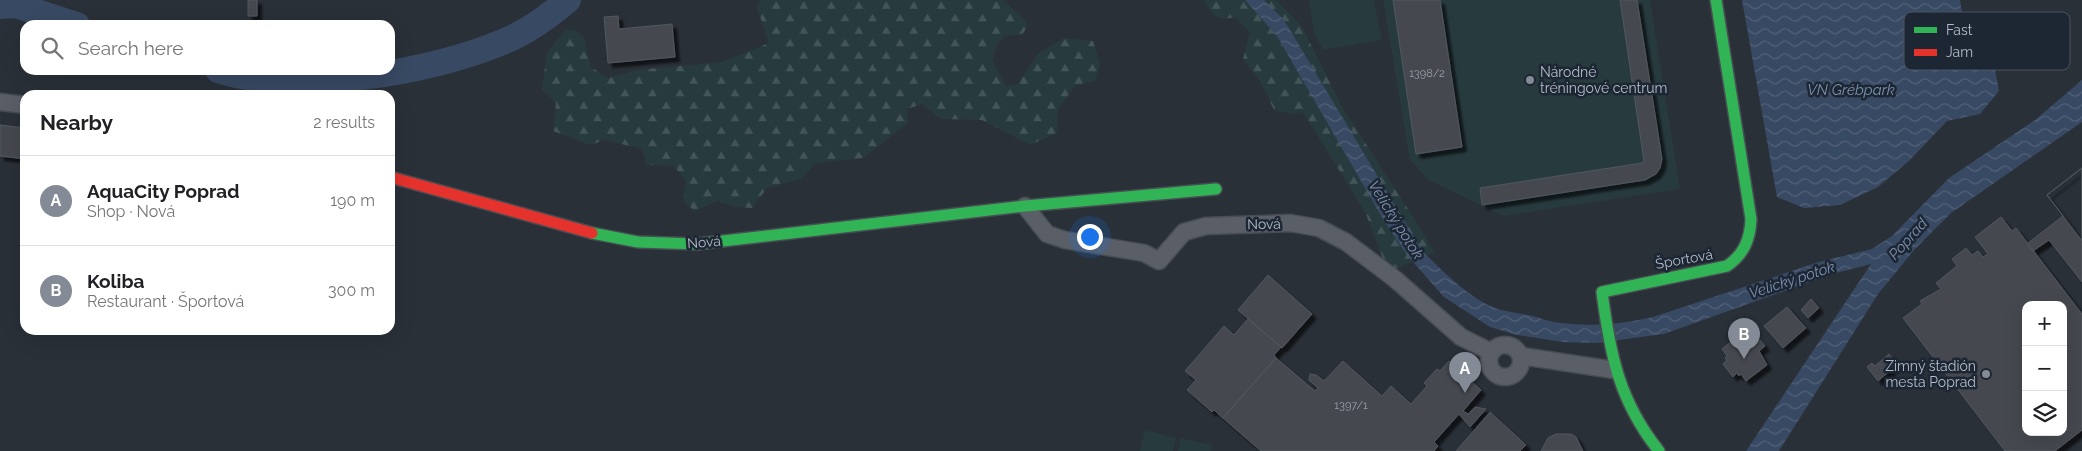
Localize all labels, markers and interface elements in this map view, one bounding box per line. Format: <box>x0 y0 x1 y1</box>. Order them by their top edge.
legend <box>1904 12 2070 70</box>
search box <box>20 20 395 75</box>
text: Fast <box>1946 22 1973 38</box>
icon: search <box>38 34 66 62</box>
text: Search here <box>78 37 184 59</box>
text: Jam <box>1946 44 1973 60</box>
place label: Národné tréningové centrum <box>1540 64 1667 96</box>
house number: 1398/2 <box>1409 67 1445 80</box>
marker: Národné tréningové centrum <box>1524 74 1536 86</box>
water label: VN Grébpark <box>1807 81 1895 99</box>
text: Nearby <box>40 110 113 135</box>
text: 2 results <box>313 113 375 132</box>
water label: Velický potok <box>1365 177 1427 263</box>
text: AquaCity Poprad <box>87 180 239 202</box>
text: A <box>51 191 61 210</box>
text: 190 m <box>330 191 375 210</box>
text: Shop · Nová <box>87 202 175 221</box>
water label: Poprad <box>1885 214 1932 263</box>
street label: Nová <box>1247 216 1281 232</box>
your location <box>1077 224 1103 250</box>
street label: Nová <box>687 233 721 251</box>
street label: Športová <box>1654 244 1714 272</box>
water label: Velický potok <box>1747 258 1837 302</box>
text: Koliba <box>87 270 144 292</box>
text: B <box>51 281 61 300</box>
text: 300 m <box>328 281 375 300</box>
text: Restaurant · Športová <box>87 292 244 311</box>
map controls <box>2022 301 2067 436</box>
button: + <box>2022 301 2067 346</box>
pin: B <box>1728 318 1760 359</box>
button: − <box>2022 346 2067 391</box>
pin: A <box>1449 352 1481 393</box>
place label: Zimný štadión mesta Poprad <box>1885 358 1976 390</box>
marker: Zimný štadión mesta Poprad <box>1980 368 1992 380</box>
button: layers <box>2022 391 2067 436</box>
house number: 1397/1 <box>1334 399 1368 412</box>

